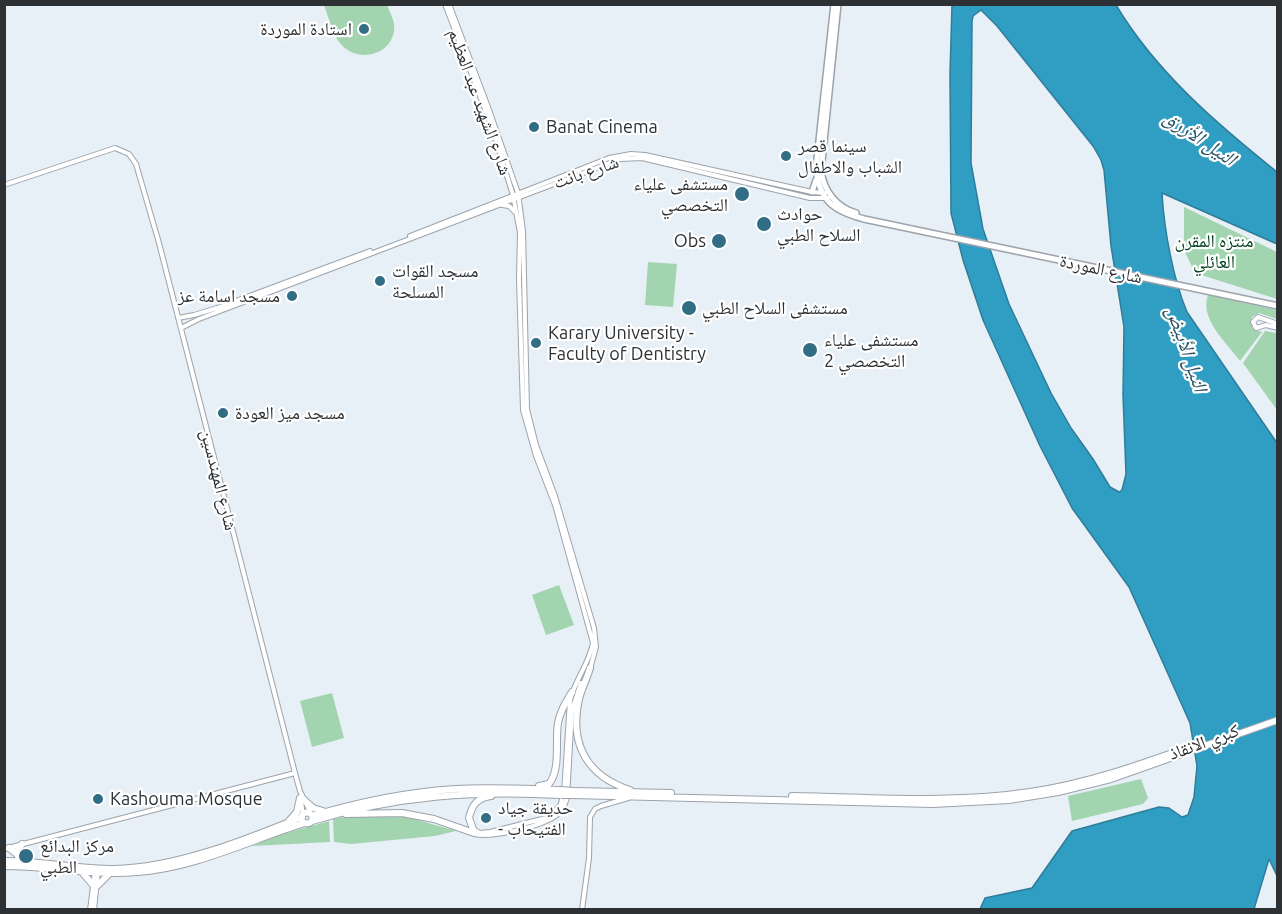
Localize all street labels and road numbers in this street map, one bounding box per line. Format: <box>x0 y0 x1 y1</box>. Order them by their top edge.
street label: شارع الشهيد عبد العظيم <box>443 26 517 178</box>
street label: شارع بانت <box>551 151 621 193</box>
street label: شارع الموردة <box>1058 250 1144 288</box>
street label: شارع المهندسين <box>196 427 242 533</box>
street label: كبري الانقاذ <box>1166 719 1242 765</box>

